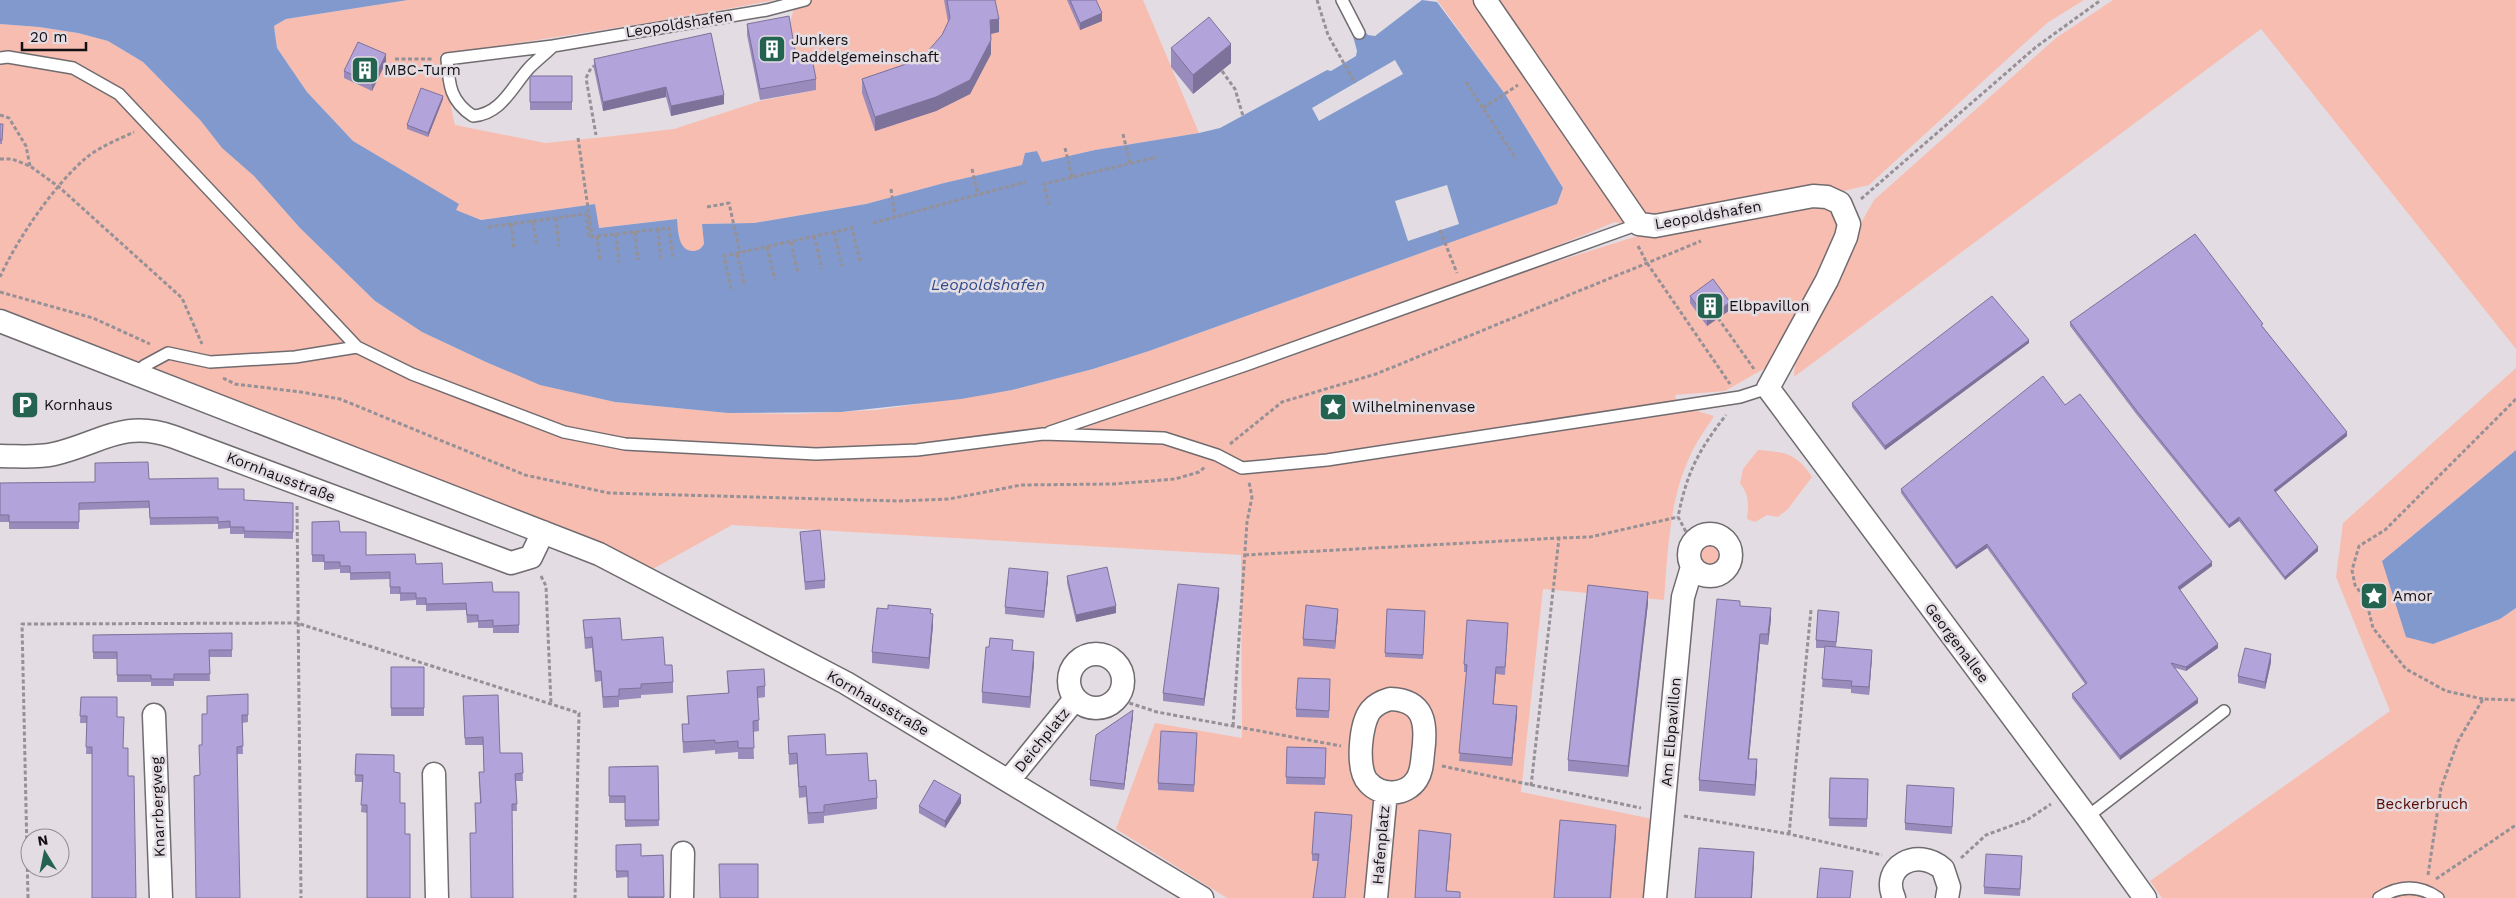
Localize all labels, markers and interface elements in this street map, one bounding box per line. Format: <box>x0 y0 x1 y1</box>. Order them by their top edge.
street label: Leopoldshafen <box>624 7 734 41</box>
scale bar <box>22 20 86 52</box>
text: 20 m <box>30 28 68 46</box>
place label: Junkers Paddelgemeinschaft <box>791 31 940 66</box>
building icon: Junkers Paddelgemeinschaft <box>757 34 787 64</box>
building icon: MBC-Turm <box>350 55 380 85</box>
place label: MBC-Turm <box>384 61 461 79</box>
street label: Leopoldshafen <box>1653 197 1763 233</box>
water label: Leopoldshafen <box>931 275 1045 294</box>
building icon: Elbpavillon <box>1695 291 1725 321</box>
place label: Elbpavillon <box>1729 297 1809 315</box>
parking icon: Kornhaus <box>10 390 40 420</box>
place icon: Wilhelminenvase <box>1318 392 1348 422</box>
place label: Kornhaus <box>44 396 113 414</box>
place label: Wilhelminenvase <box>1352 398 1476 416</box>
street label: Kornhausstraße <box>224 448 338 506</box>
place icon: Amor <box>2359 581 2389 611</box>
place label: Amor <box>2393 587 2432 605</box>
street label: Georgenallee <box>1921 600 1993 686</box>
street label: Kornhausstraße <box>824 666 932 740</box>
street label: Am Elbpavillon <box>1657 677 1685 787</box>
street label: Deichplatz <box>1011 704 1073 776</box>
street label: Knarrbergweg <box>147 756 169 858</box>
park label: Beckerbruch <box>2376 795 2468 813</box>
street label: Hafenplatz <box>1369 805 1393 885</box>
north arrow <box>20 828 70 878</box>
text: N <box>36 831 49 849</box>

